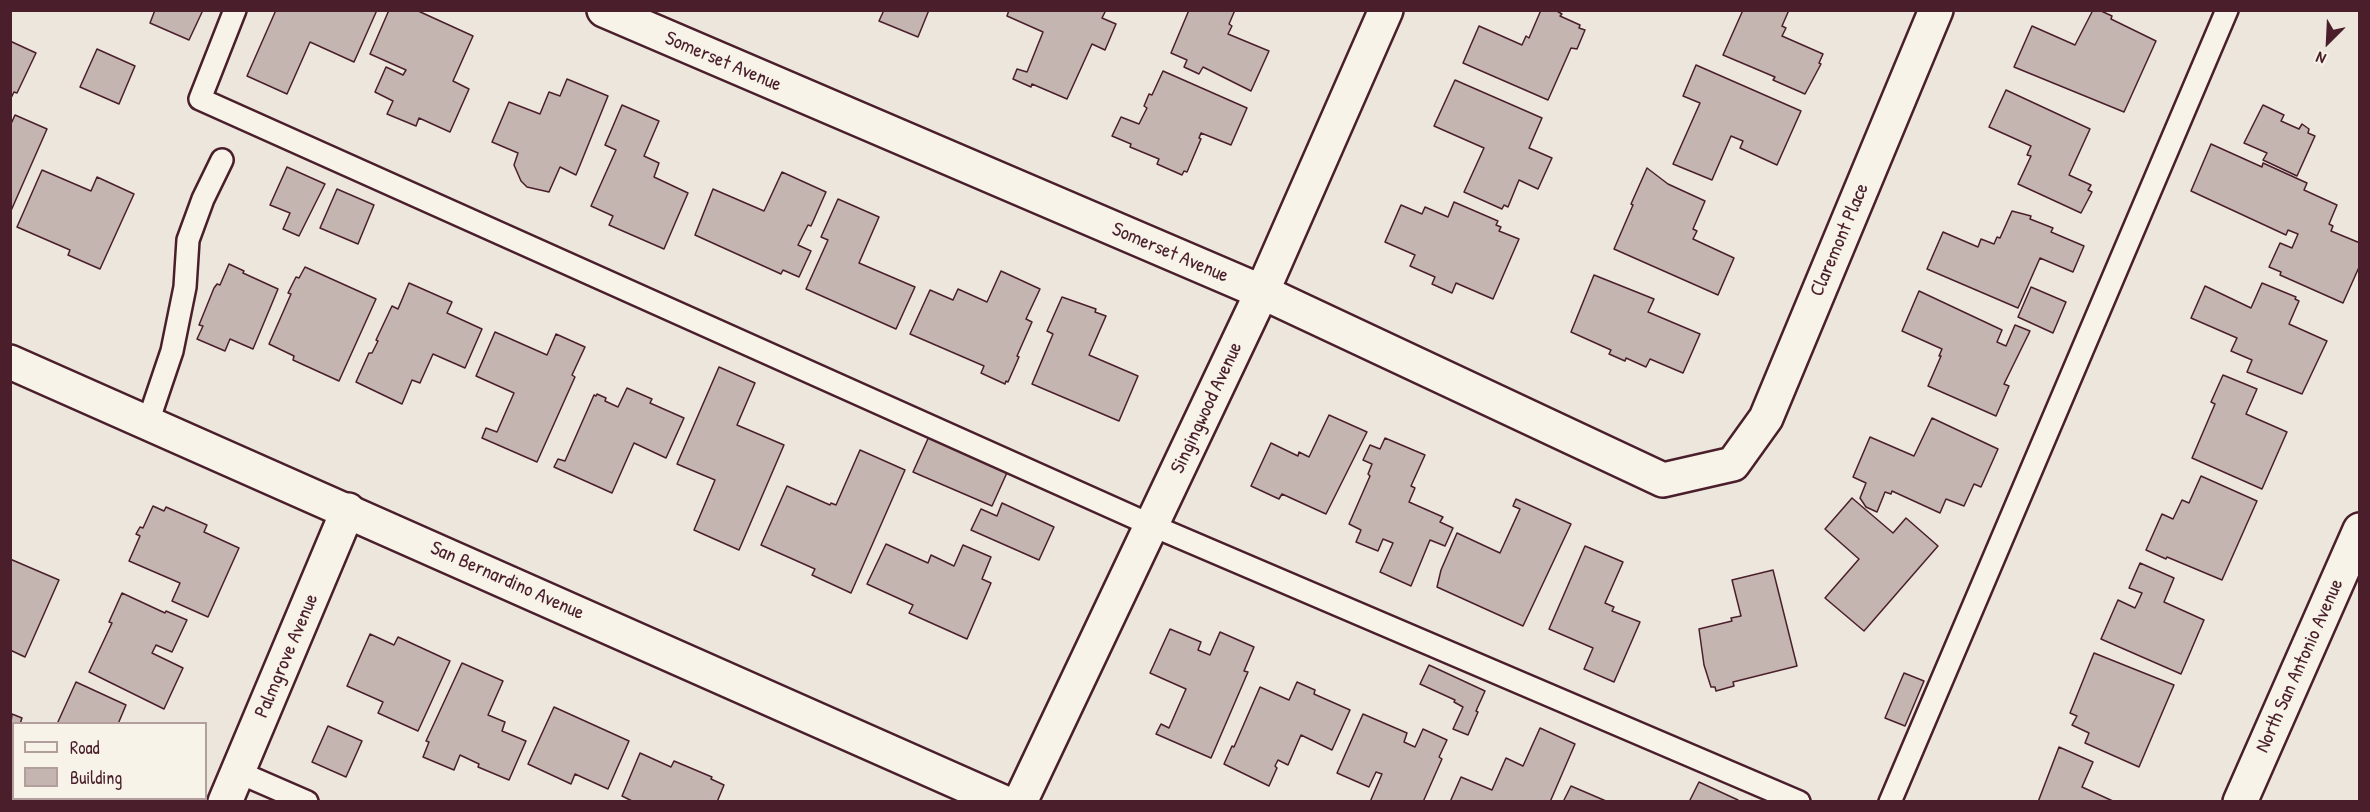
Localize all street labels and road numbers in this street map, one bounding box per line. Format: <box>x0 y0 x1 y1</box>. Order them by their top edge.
street label: Somerset Avenue <box>661 27 785 97</box>
street label: Claremont Place <box>1805 180 1875 300</box>
street label: Somerset Avenue <box>1108 218 1232 288</box>
street label: Singingwood Avenue <box>1166 338 1248 478</box>
street label: San Bernardino Avenue <box>426 536 588 626</box>
street label: North San Antonio Avenue <box>2251 575 2349 757</box>
street label: Palmgrove Avenue <box>250 590 324 722</box>

